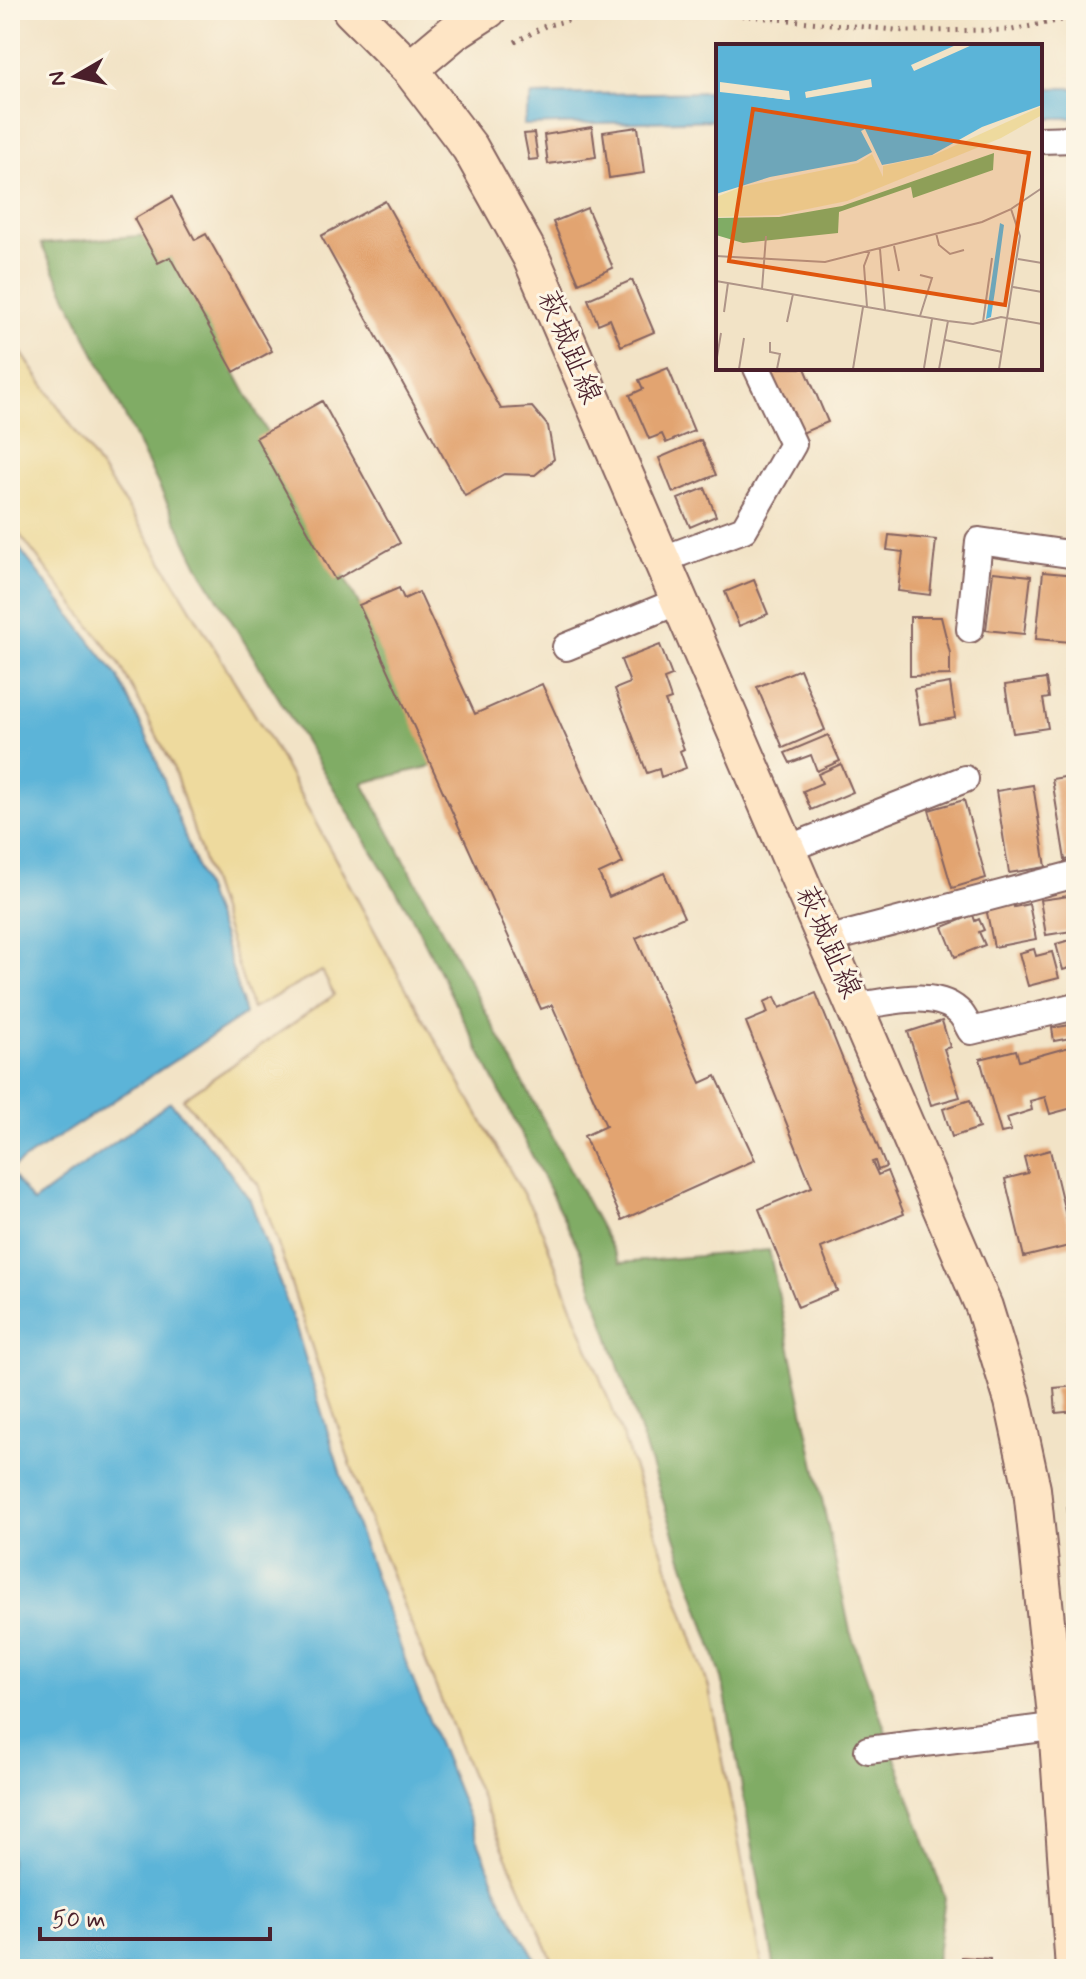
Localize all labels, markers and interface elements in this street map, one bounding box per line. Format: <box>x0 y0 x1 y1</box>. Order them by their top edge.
north arrow <box>36 36 116 116</box>
inset map <box>716 44 1042 370</box>
text: N <box>43 69 73 88</box>
street label: 萩城趾線 <box>528 284 610 410</box>
street label: 萩城趾線 <box>786 879 870 1005</box>
scale bar <box>40 1891 270 1941</box>
text: 50 m <box>52 1905 106 1936</box>

